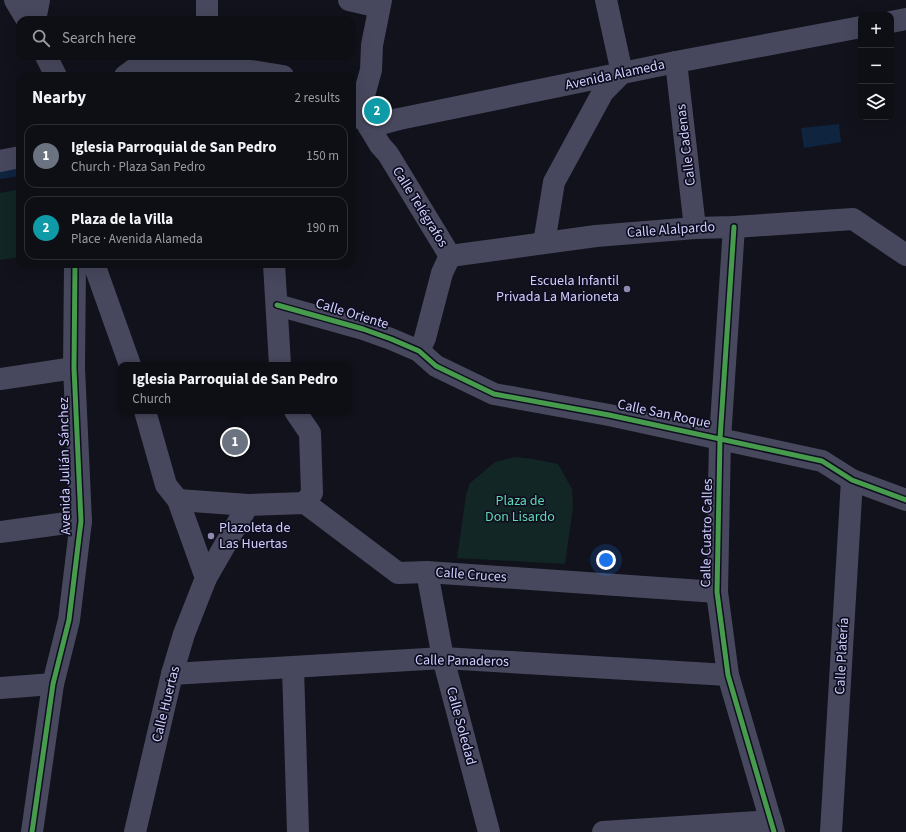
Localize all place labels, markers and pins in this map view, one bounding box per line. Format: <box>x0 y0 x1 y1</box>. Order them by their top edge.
pin: 2 <box>364 96 390 126</box>
place label: Escuela Infantil Privada La Marioneta <box>496 271 619 307</box>
marker: Escuela Infantil Privada La Marioneta <box>622 284 632 294</box>
pin: 1 <box>222 427 248 457</box>
place label: Plazoleta de Las Huertas <box>219 518 290 554</box>
marker: Plazoleta de Las Huertas <box>206 531 216 541</box>

